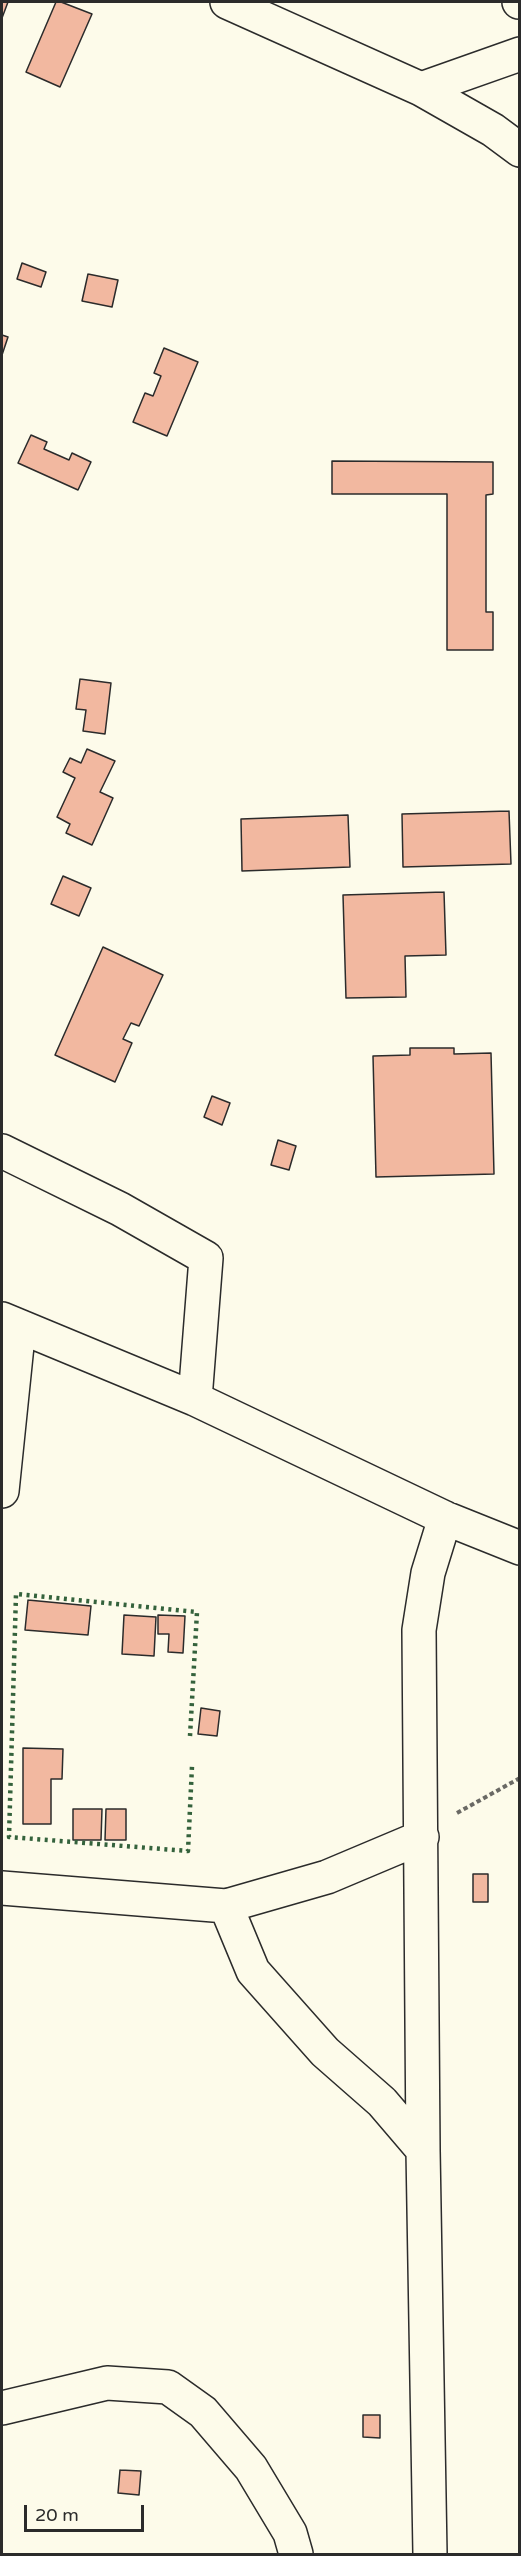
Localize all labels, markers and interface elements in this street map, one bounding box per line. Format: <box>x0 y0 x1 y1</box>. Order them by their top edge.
scale bar <box>27 2493 147 2531</box>
text: 20 m <box>35 2504 79 2526</box>

